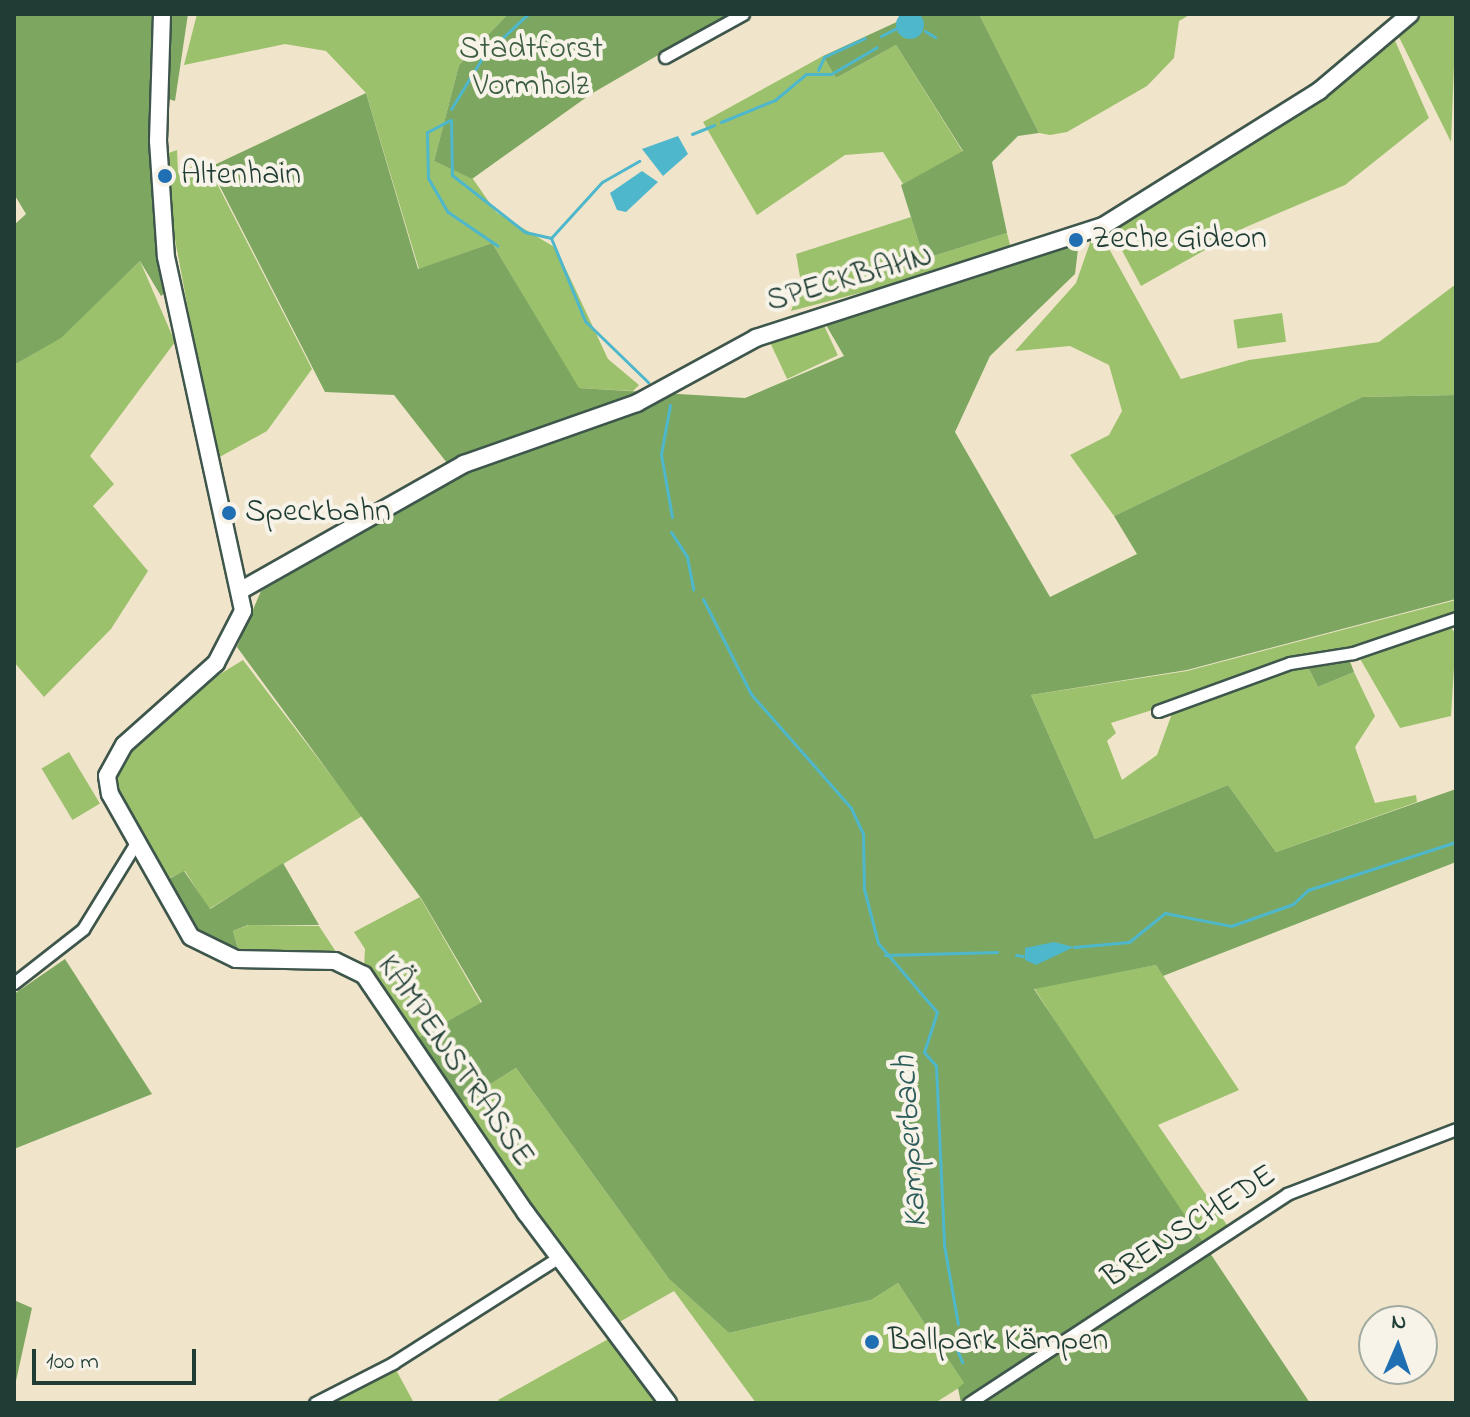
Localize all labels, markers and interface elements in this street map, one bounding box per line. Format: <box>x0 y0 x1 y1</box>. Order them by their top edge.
park label: Stadtforst Vormholz <box>459 32 603 107</box>
place label: Altenhain <box>181 157 301 195</box>
marker: Altenhain <box>156 167 174 185</box>
place label: Zeche Gideon <box>1092 221 1267 259</box>
marker: Zeche Gideon <box>1067 231 1085 249</box>
street label: SPECKBAHN <box>762 238 938 322</box>
place label: Speckbahn <box>245 494 391 532</box>
marker: Speckbahn <box>220 504 238 522</box>
street label: KÄMPENSTRASSE <box>367 949 541 1175</box>
water label: Kamperbach <box>886 1054 938 1230</box>
street label: BRENSCHEDE <box>1096 1158 1284 1298</box>
north arrow <box>1358 1305 1438 1385</box>
text: N <box>1391 1307 1407 1339</box>
place label: Ballpark Kämpen <box>888 1323 1108 1361</box>
scale bar <box>36 1333 200 1383</box>
marker: Ballpark Kämpen <box>863 1333 881 1351</box>
text: 100 m <box>46 1345 99 1380</box>

